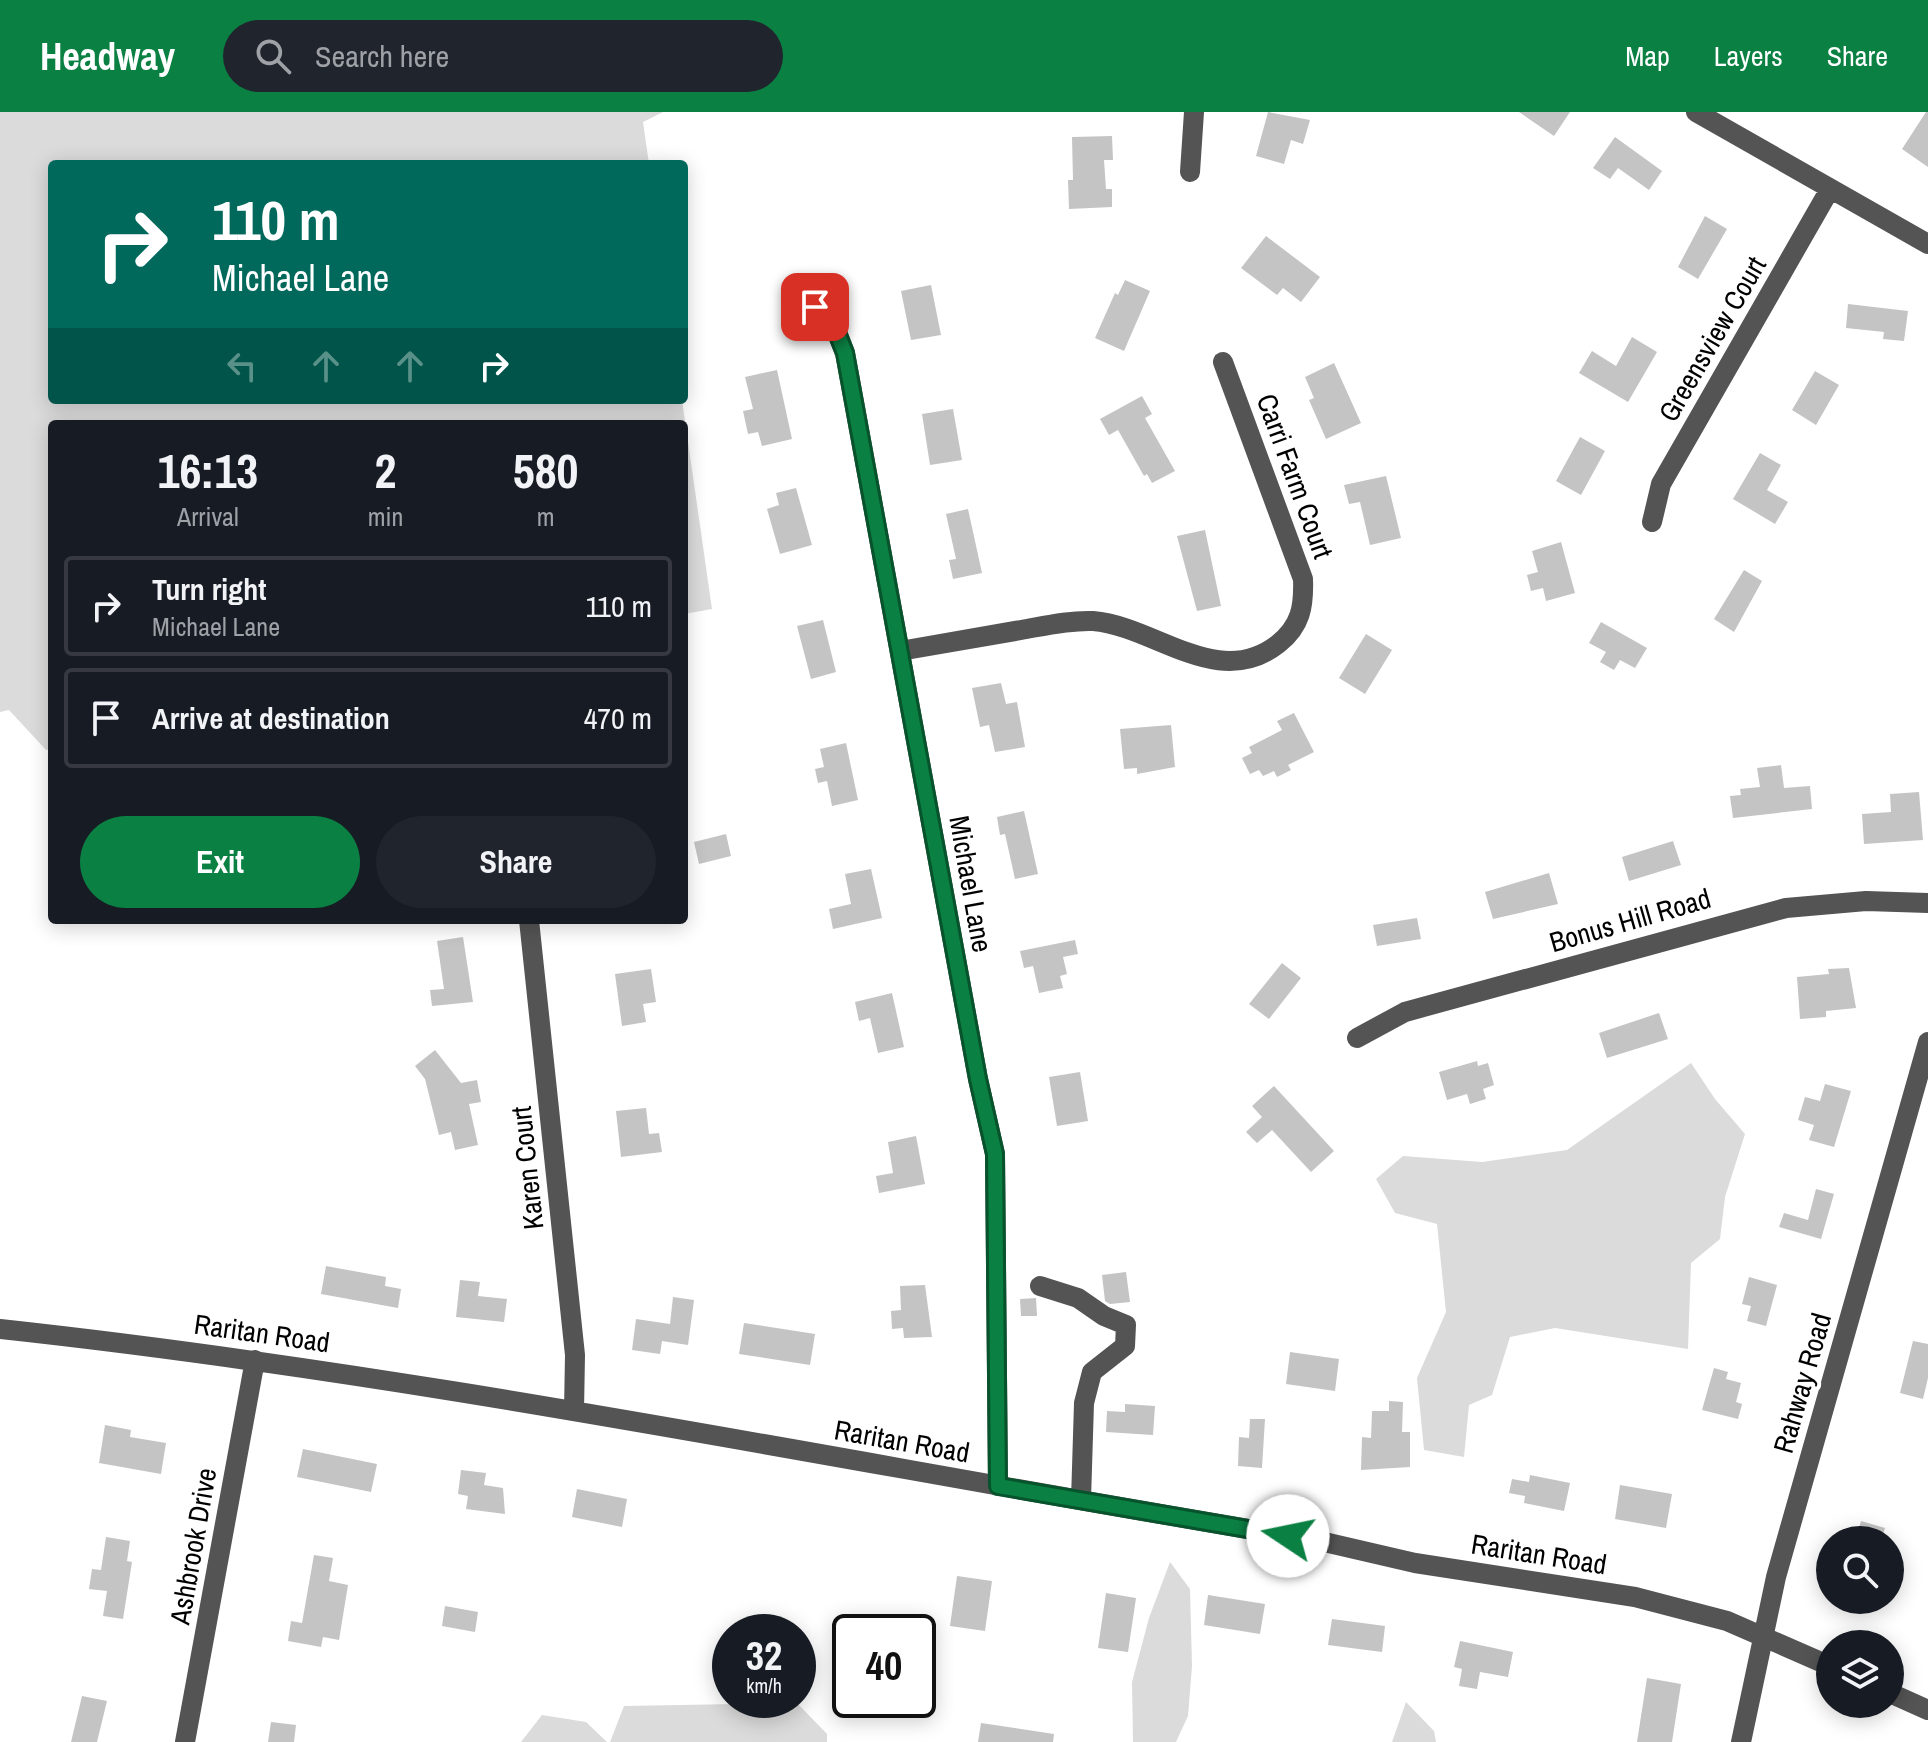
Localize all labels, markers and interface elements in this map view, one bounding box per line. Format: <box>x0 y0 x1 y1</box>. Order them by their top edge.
search box <box>223 20 783 92</box>
text: Headway <box>40 31 175 82</box>
icon: search <box>251 34 295 78</box>
text: Search here <box>315 36 449 76</box>
text: Map <box>1625 37 1670 75</box>
text: Layers <box>1714 37 1783 75</box>
text: Share <box>1827 37 1888 75</box>
text: 110 m <box>212 182 340 257</box>
icon: right <box>80 192 184 296</box>
street label: Greensview Court <box>1649 249 1775 429</box>
text: Michael Lane <box>212 254 389 302</box>
pin <box>781 273 849 341</box>
icon: arrive <box>793 285 837 329</box>
icon: left <box>220 344 264 388</box>
icon: ahead <box>304 344 348 388</box>
icon: ahead <box>388 344 432 388</box>
icon: right <box>472 344 516 388</box>
street label: Carri Farm Court <box>1248 389 1342 563</box>
text: 16:13 <box>158 438 258 503</box>
text: 2 <box>375 438 396 503</box>
text: 580 <box>513 438 578 503</box>
text: Arrival <box>177 499 239 534</box>
text: min <box>368 499 403 534</box>
text: m <box>537 499 555 534</box>
text: Turn right <box>152 569 266 609</box>
icon: right <box>84 584 128 628</box>
text: 110 m <box>585 586 652 626</box>
text: Michael Lane <box>152 609 280 644</box>
icon: arrive <box>84 696 128 740</box>
text: Arrive at destination <box>152 698 390 738</box>
text: 470 m <box>584 698 652 738</box>
street label: Michael Lane <box>940 813 1002 955</box>
button: Exit <box>80 816 360 908</box>
button: Share <box>376 816 656 908</box>
street label: Bonus Hill Road <box>1545 879 1715 961</box>
street label: Karen Court <box>502 1104 552 1232</box>
street label: Raritan Road <box>192 1305 332 1361</box>
street label: Rahway Road <box>1764 1308 1840 1458</box>
street label: Raritan Road <box>831 1410 973 1472</box>
street label: Ashbrook Drive <box>160 1465 225 1628</box>
position arrow <box>1246 1494 1330 1578</box>
street label: Raritan Road <box>1469 1525 1609 1583</box>
map controls <box>1816 1526 1904 1718</box>
button: search <box>1816 1526 1904 1614</box>
speed limit sign: 40 <box>832 1614 936 1718</box>
text: 32 <box>746 1629 782 1682</box>
button: layers <box>1816 1630 1904 1718</box>
text: km/h <box>746 1672 782 1699</box>

